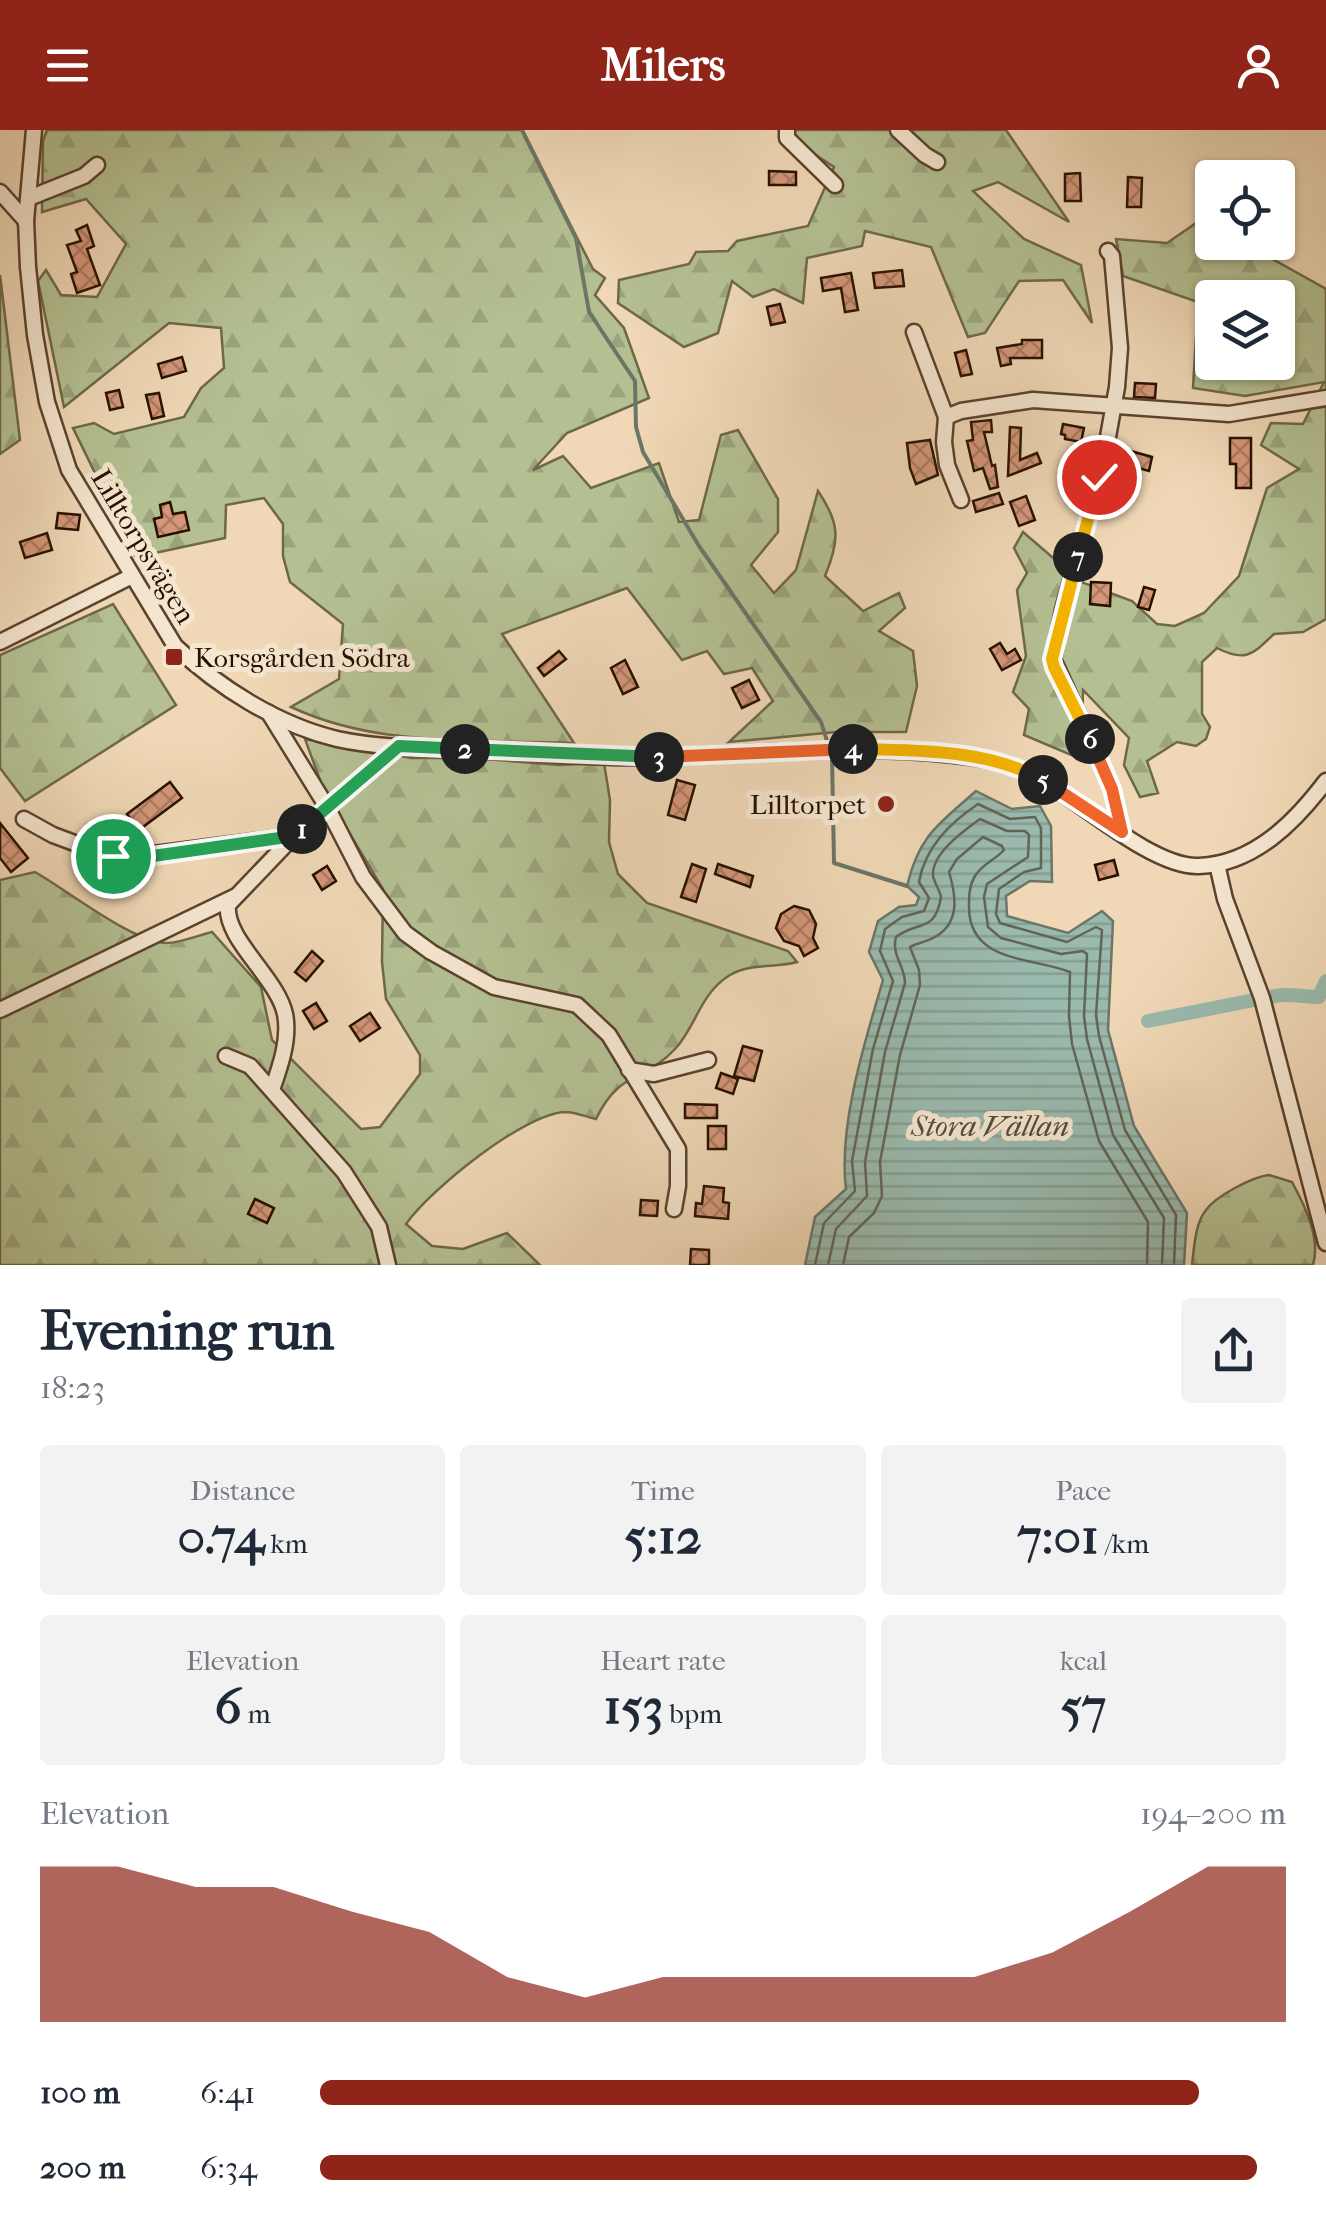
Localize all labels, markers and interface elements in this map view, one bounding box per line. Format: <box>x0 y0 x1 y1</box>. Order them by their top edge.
icon: menu <box>40 38 95 93</box>
icon: person <box>1231 38 1286 93</box>
text: Milers <box>601 39 725 92</box>
map controls <box>1195 160 1295 380</box>
button: locate <box>1195 160 1295 260</box>
button: layers <box>1195 280 1295 380</box>
pin <box>1057 435 1142 520</box>
icon: check <box>1072 450 1127 505</box>
street label: Lilltorpsvägen <box>85 463 203 629</box>
pin: 7 <box>1053 532 1103 582</box>
text: 7 <box>1071 540 1085 573</box>
place label: Korsgården Södra <box>194 641 411 674</box>
marker: Korsgården Södra <box>163 646 185 668</box>
pin: 6 <box>1065 714 1115 764</box>
text: 6 <box>1082 722 1098 755</box>
pin: 2 <box>440 724 490 774</box>
pin: 4 <box>828 724 878 774</box>
text: 2 <box>458 732 472 765</box>
pin: 3 <box>634 732 684 782</box>
text: 4 <box>845 732 861 765</box>
text: 3 <box>653 740 665 773</box>
pin: 5 <box>1018 755 1068 805</box>
text: 5 <box>1037 763 1049 796</box>
place label: Lilltorpet <box>750 788 866 821</box>
marker: Lilltorpet <box>875 793 897 815</box>
pin: 1 <box>277 804 327 854</box>
text: 1 <box>297 812 307 845</box>
pin <box>71 814 156 899</box>
icon: arrive <box>86 829 141 884</box>
water label: Stora Vällan <box>910 1109 1069 1144</box>
button: share <box>1181 1298 1286 1403</box>
text: Evening run <box>40 1299 334 1363</box>
text: 18:23 <box>40 1369 105 1406</box>
text: Distance <box>190 1474 295 1507</box>
text: Time <box>631 1474 695 1507</box>
text: Pace <box>1055 1474 1111 1507</box>
text: 0.74 <box>177 1507 264 1566</box>
text: 5:12 <box>624 1507 702 1566</box>
text: 7:01 <box>1017 1507 1099 1566</box>
text: km <box>264 1527 308 1560</box>
text: /km <box>1099 1527 1149 1560</box>
text: Elevation <box>186 1644 299 1677</box>
text: Heart rate <box>600 1644 726 1677</box>
text: kcal <box>1060 1644 1107 1677</box>
text: 6 <box>214 1677 242 1736</box>
text: 153 <box>604 1677 663 1736</box>
text: 57 <box>1060 1677 1106 1736</box>
text: m <box>242 1697 271 1730</box>
text: bpm <box>663 1697 722 1730</box>
text: Elevation <box>40 1795 169 1832</box>
text: 194–200 m <box>1140 1795 1286 1832</box>
text: 100 m <box>40 2074 120 2111</box>
text: 6:41 <box>200 2074 255 2111</box>
text: 200 m <box>40 2149 125 2186</box>
text: 6:34 <box>200 2149 257 2186</box>

